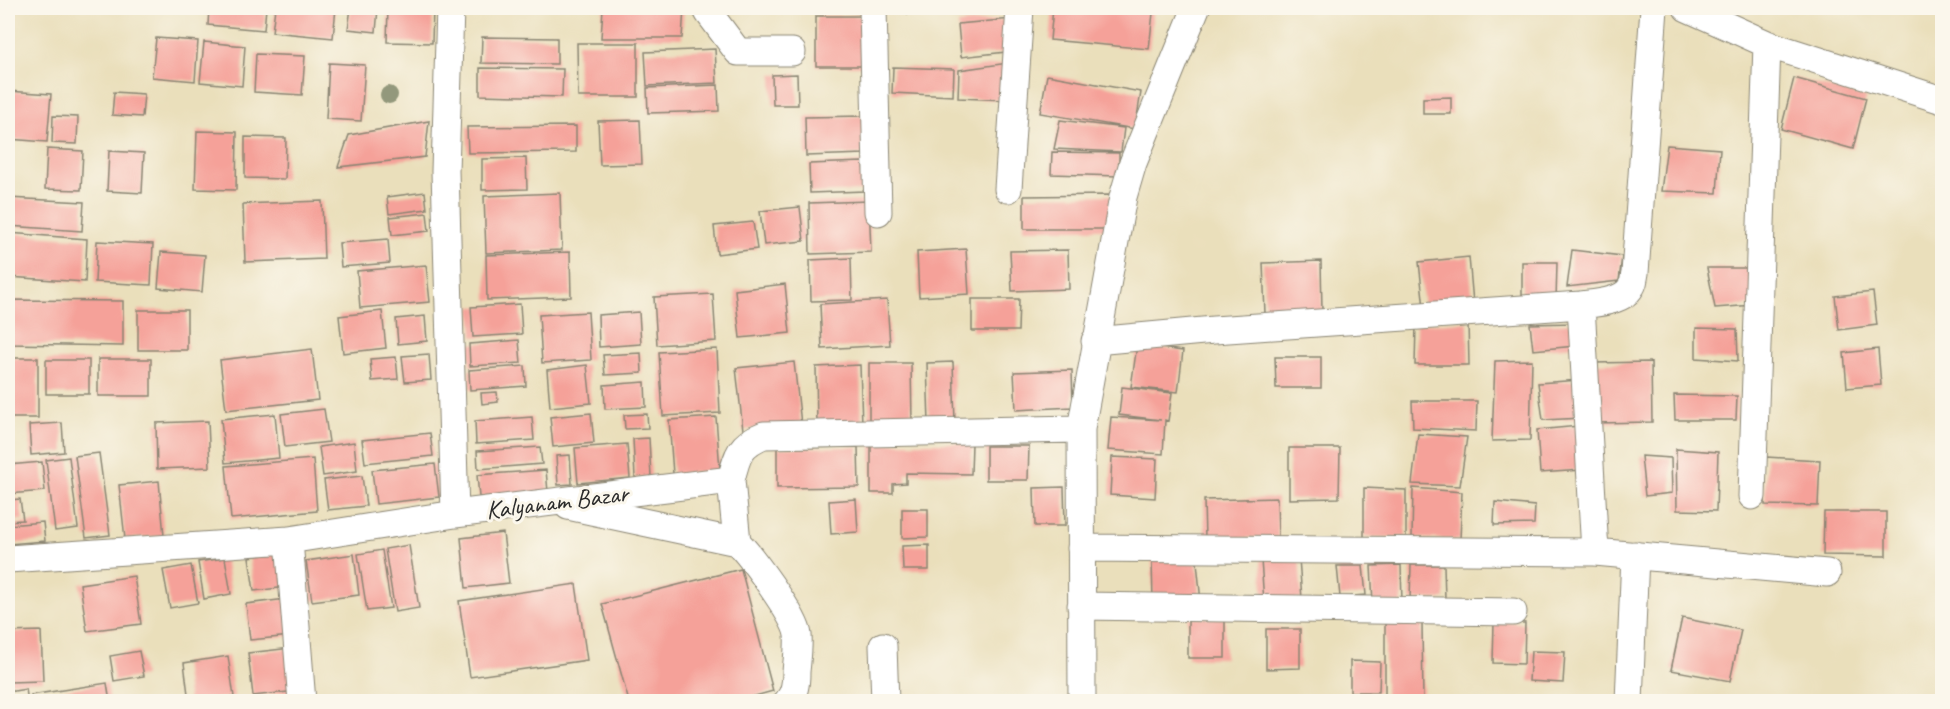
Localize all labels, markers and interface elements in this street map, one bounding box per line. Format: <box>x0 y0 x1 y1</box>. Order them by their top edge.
street label: Kalyanam Bazar <box>484 476 633 527</box>

